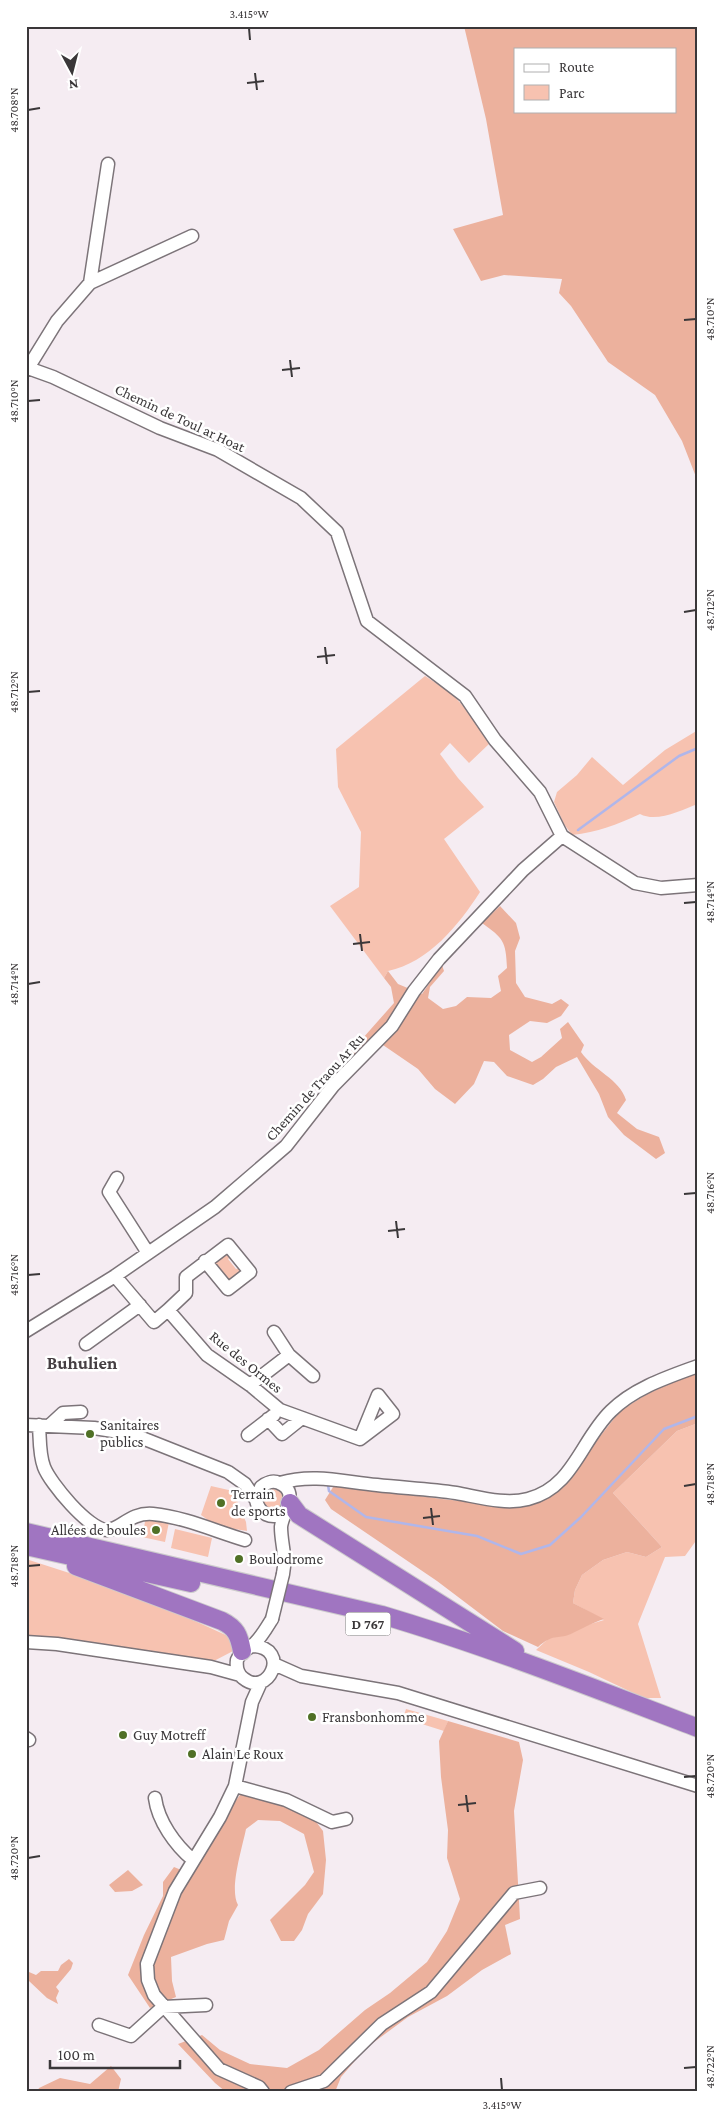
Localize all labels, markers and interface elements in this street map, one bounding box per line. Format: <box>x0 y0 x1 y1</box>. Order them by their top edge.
text: 3.415°W <box>229 7 269 21</box>
north arrow <box>48 48 98 98</box>
legend <box>514 48 676 112</box>
text: Route <box>559 59 594 75</box>
text: N <box>67 76 79 93</box>
text: Parc <box>559 85 585 101</box>
text: 48.708°N <box>7 87 21 133</box>
text: 48.710°N <box>703 297 717 341</box>
text: 48.710°N <box>7 379 21 423</box>
street label: Chemin de Toul ar Hoat <box>112 381 249 456</box>
text: 48.712°N <box>703 589 717 631</box>
text: 48.712°N <box>7 671 21 713</box>
text: 48.714°N <box>703 881 717 923</box>
text: 48.714°N <box>7 963 21 1005</box>
street label: Chemin de Traou Ar Ru <box>263 1030 367 1144</box>
text: 48.716°N <box>703 1172 717 1214</box>
text: 48.716°N <box>7 1254 21 1296</box>
street label: Rue des Ormes <box>207 1328 286 1396</box>
district label: Buhulien <box>47 1353 118 1373</box>
place label: Sanitaires publics <box>100 1417 159 1451</box>
marker: Sanitaires publics <box>84 1428 96 1440</box>
text: 48.718°N <box>703 1462 717 1505</box>
place label: Terrain de sports <box>231 1486 286 1520</box>
marker: Terrain de sports <box>215 1497 227 1509</box>
place label: Allées de boules <box>51 1522 146 1538</box>
marker: Allées de boules <box>150 1524 162 1536</box>
text: 48.718°N <box>7 1544 21 1587</box>
place label: Boulodrome <box>249 1551 323 1567</box>
marker: Boulodrome <box>233 1553 245 1565</box>
road number: D 767 <box>346 1612 390 1636</box>
place label: Fransbonhomme <box>322 1709 425 1725</box>
marker: Fransbonhomme <box>306 1711 318 1723</box>
place label: Guy Motreff <box>133 1727 207 1744</box>
marker: Guy Motreff <box>117 1729 129 1741</box>
place label: Alain Le Roux <box>202 1746 284 1762</box>
marker: Alain Le Roux <box>186 1748 198 1760</box>
text: 48.720°N <box>703 1753 717 1799</box>
text: 48.720°N <box>7 1835 21 1881</box>
scale bar <box>50 2038 180 2070</box>
text: 48.722°N <box>703 2045 717 2089</box>
text: 100 m <box>58 2047 95 2063</box>
text: 3.415°W <box>482 2098 522 2112</box>

